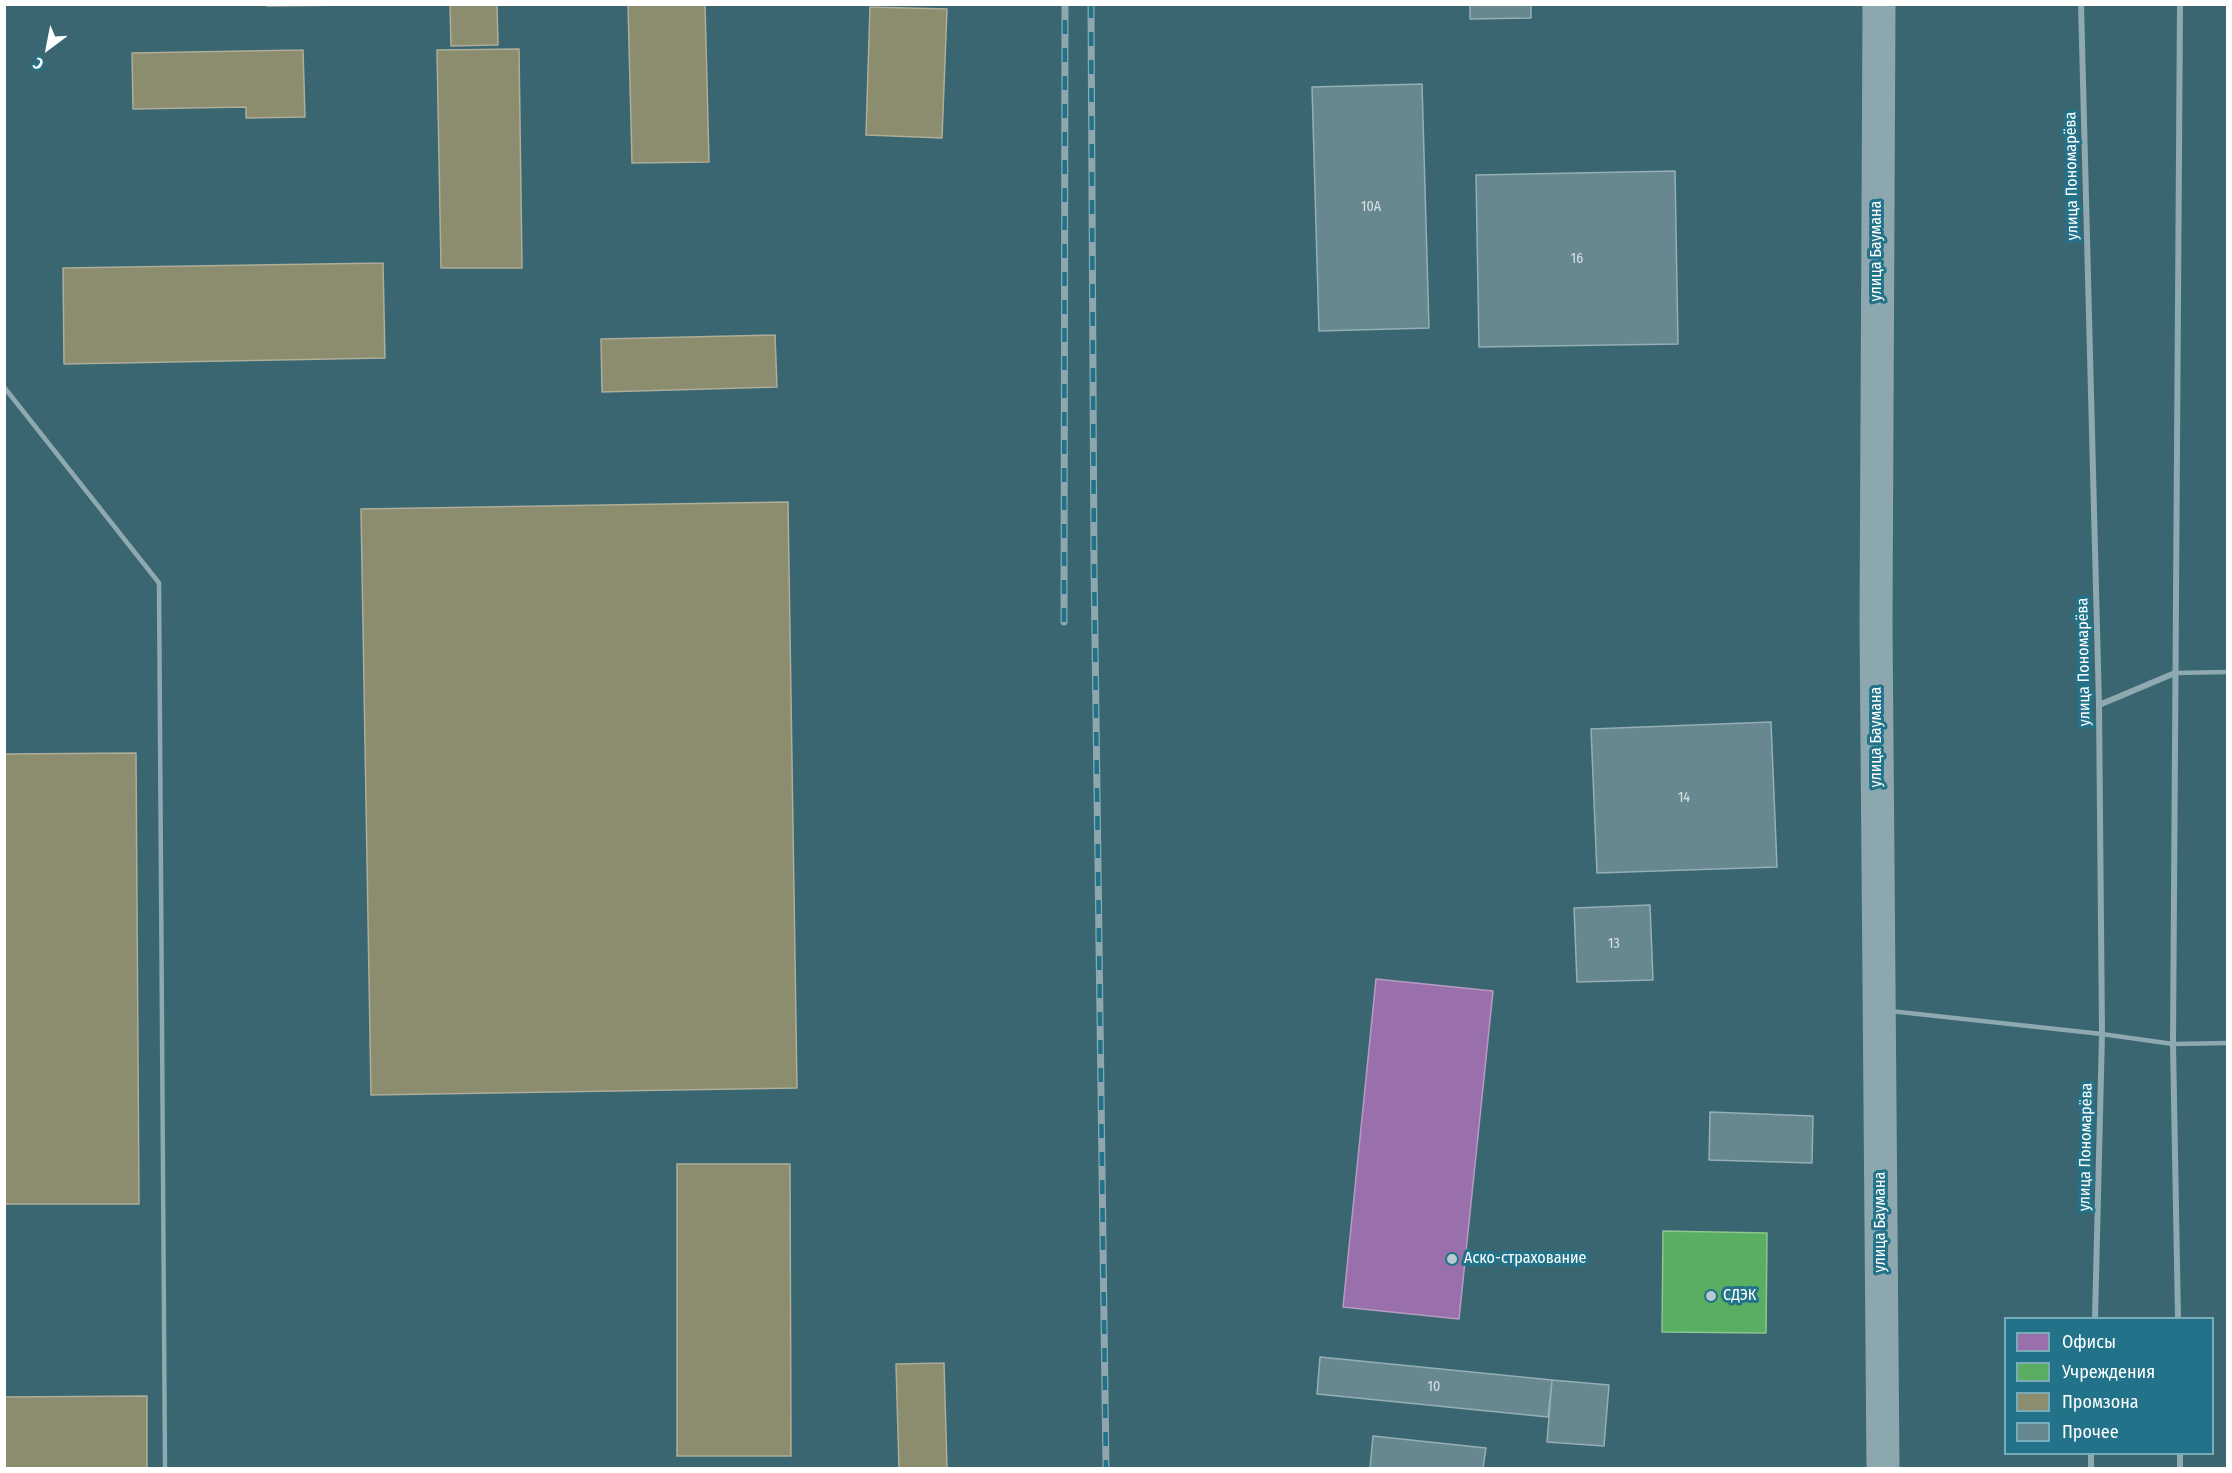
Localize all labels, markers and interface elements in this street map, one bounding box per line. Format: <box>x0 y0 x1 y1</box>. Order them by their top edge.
north arrow <box>18 18 78 78</box>
text: С <box>30 53 47 74</box>
street label: улица Пономарёва <box>2061 112 2083 240</box>
house number: 10А <box>1361 199 1381 215</box>
street label: улица Баумана <box>1867 201 1887 301</box>
house number: 16 <box>1571 251 1583 267</box>
street label: улица Пономарёва <box>2073 598 2095 726</box>
street label: улица Баумана <box>1867 687 1887 787</box>
house number: 14 <box>1678 790 1690 806</box>
house number: 13 <box>1608 936 1620 952</box>
street label: улица Пономарёва <box>2075 1083 2097 1211</box>
street label: улица Баумана <box>1871 1172 1891 1272</box>
place label: Аско-страхование <box>1464 1249 1587 1269</box>
marker: Аско-страхование <box>1445 1252 1459 1266</box>
place label: СДЭК <box>1723 1286 1756 1306</box>
marker: СДЭК <box>1704 1289 1718 1303</box>
legend <box>2004 1317 2214 1455</box>
text: Офисы <box>2062 1331 2116 1353</box>
text: Учреждения <box>2062 1361 2155 1383</box>
house number: 10 <box>1428 1379 1440 1395</box>
text: Промзона <box>2062 1391 2139 1413</box>
text: Прочее <box>2062 1421 2119 1443</box>

